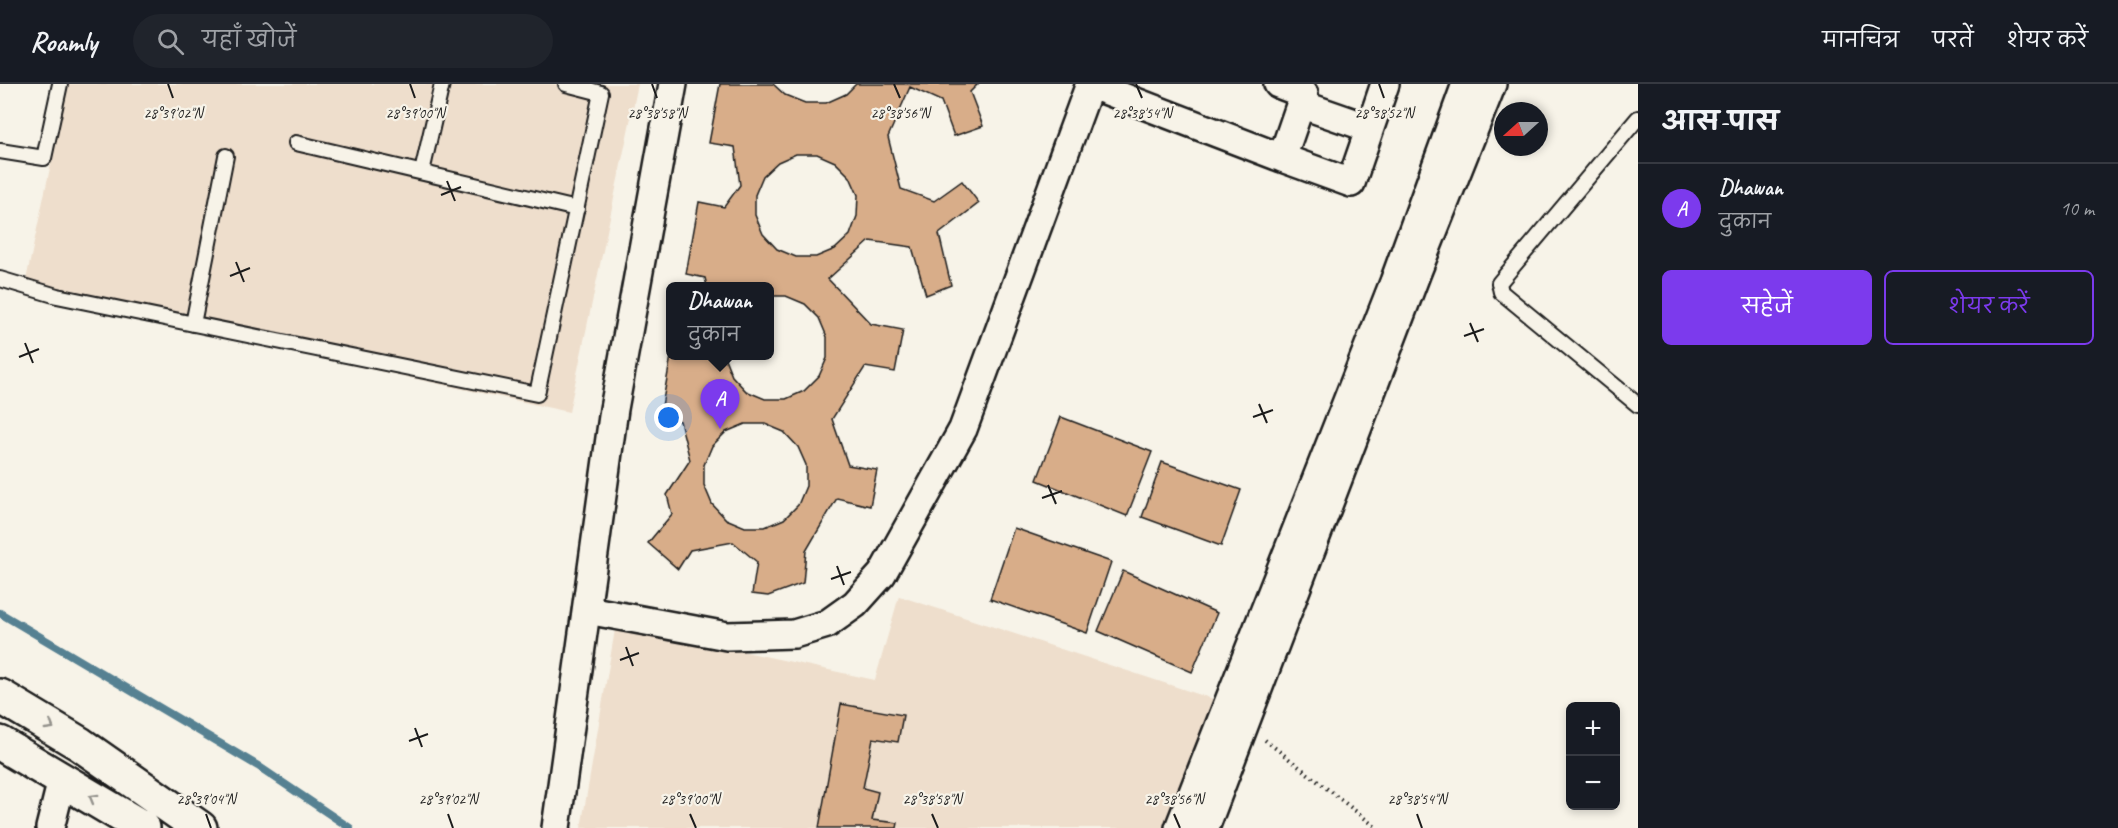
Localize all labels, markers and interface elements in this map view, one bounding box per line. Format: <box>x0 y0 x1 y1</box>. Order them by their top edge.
search box <box>133 14 553 68</box>
text: Roamly <box>30 24 97 59</box>
icon: search <box>154 25 187 58</box>
text: यहाँ खोजें <box>202 26 296 54</box>
text: मानचित्र <box>1822 27 1899 53</box>
text: परतें <box>1932 27 1974 53</box>
text: शेयर करें <box>2007 27 2088 53</box>
north arrow <box>1494 102 1548 156</box>
text: 28°39'02"N <box>143 104 206 123</box>
text: 28°39'00"N <box>385 104 448 123</box>
text: 28°38'58"N <box>627 104 690 123</box>
text: 28°38'56"N <box>870 104 933 123</box>
text: 28°38'54"N <box>1112 104 1175 123</box>
text: 28°38'52"N <box>1354 104 1417 123</box>
text: आस-पास <box>1662 105 1779 138</box>
text: Dhawan <box>1719 174 1783 202</box>
text: A <box>1676 196 1687 221</box>
text: 10 m <box>2060 196 2094 221</box>
text: दुकान <box>1719 209 1771 234</box>
button: सहेजें <box>1662 270 1872 345</box>
button: शेयर करें <box>1884 270 2094 345</box>
popup <box>666 282 774 360</box>
text: Dhawan <box>688 287 752 315</box>
text: दुकान <box>688 322 740 347</box>
pin: A <box>700 380 740 429</box>
your location <box>654 403 683 432</box>
map controls <box>1566 702 1620 810</box>
button: + <box>1566 702 1620 756</box>
one-way arrow <box>44 719 54 731</box>
button: − <box>1566 756 1620 810</box>
text: 28°39'04"N <box>176 790 239 809</box>
text: 28°39'02"N <box>418 790 481 809</box>
text: 28°39'00"N <box>660 790 723 809</box>
text: 28°38'58"N <box>902 790 965 809</box>
text: 28°38'56"N <box>1144 790 1207 809</box>
text: 28°38'54"N <box>1387 790 1450 809</box>
one-way arrow <box>89 794 99 806</box>

